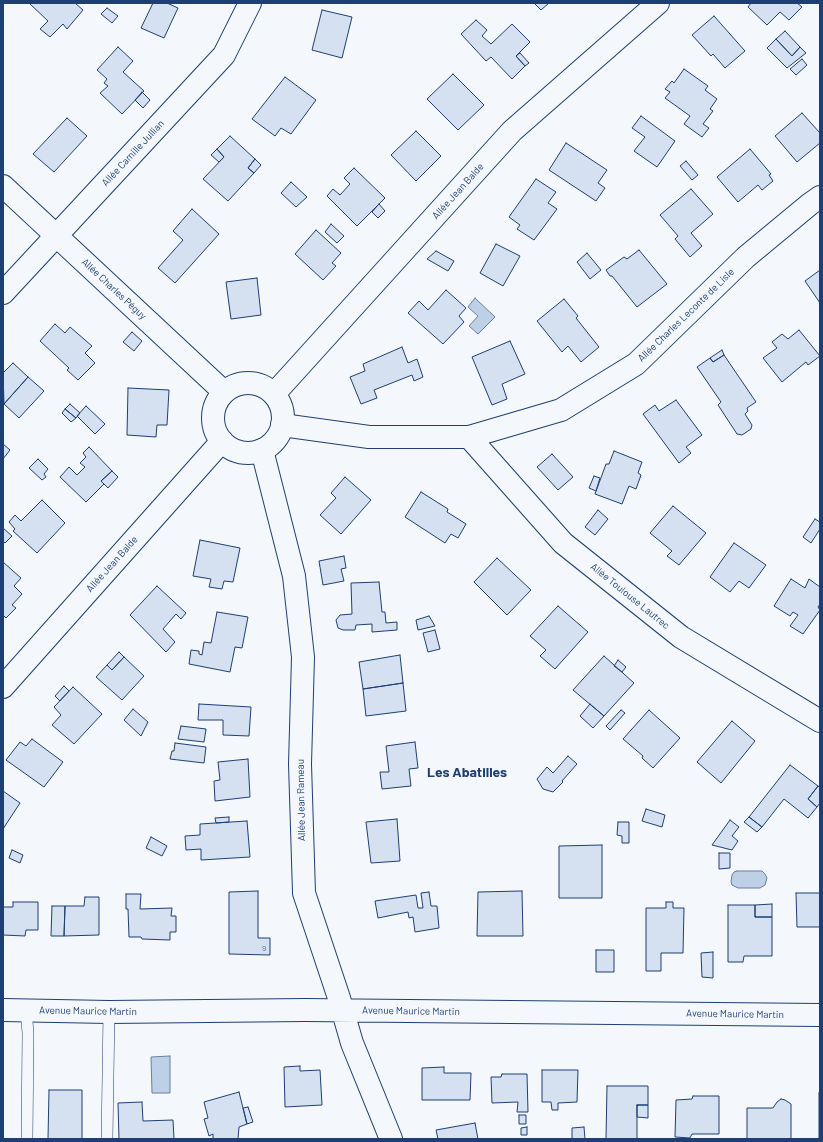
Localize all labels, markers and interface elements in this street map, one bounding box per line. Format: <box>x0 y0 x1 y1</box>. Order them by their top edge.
street label: Allée Camille Jullian <box>99 117 167 189</box>
street label: Allée Jean Balde <box>430 160 486 222</box>
street label: Allée Charles Péguy <box>79 256 149 322</box>
street label: Allée Charles Leconte de Lisle <box>635 266 737 364</box>
street label: Allée Jean Balde <box>84 533 140 595</box>
street label: Allée Toulouse Lautrec <box>588 560 672 632</box>
street label: Allée Jean Rameau <box>294 759 308 841</box>
district label: Les Abatilles <box>427 764 507 780</box>
house number: 9 <box>262 943 266 953</box>
street label: Avenue Maurice Martin <box>39 1004 137 1018</box>
street label: Avenue Maurice Martin <box>362 1004 460 1018</box>
street label: Avenue Maurice Martin <box>686 1007 784 1021</box>

